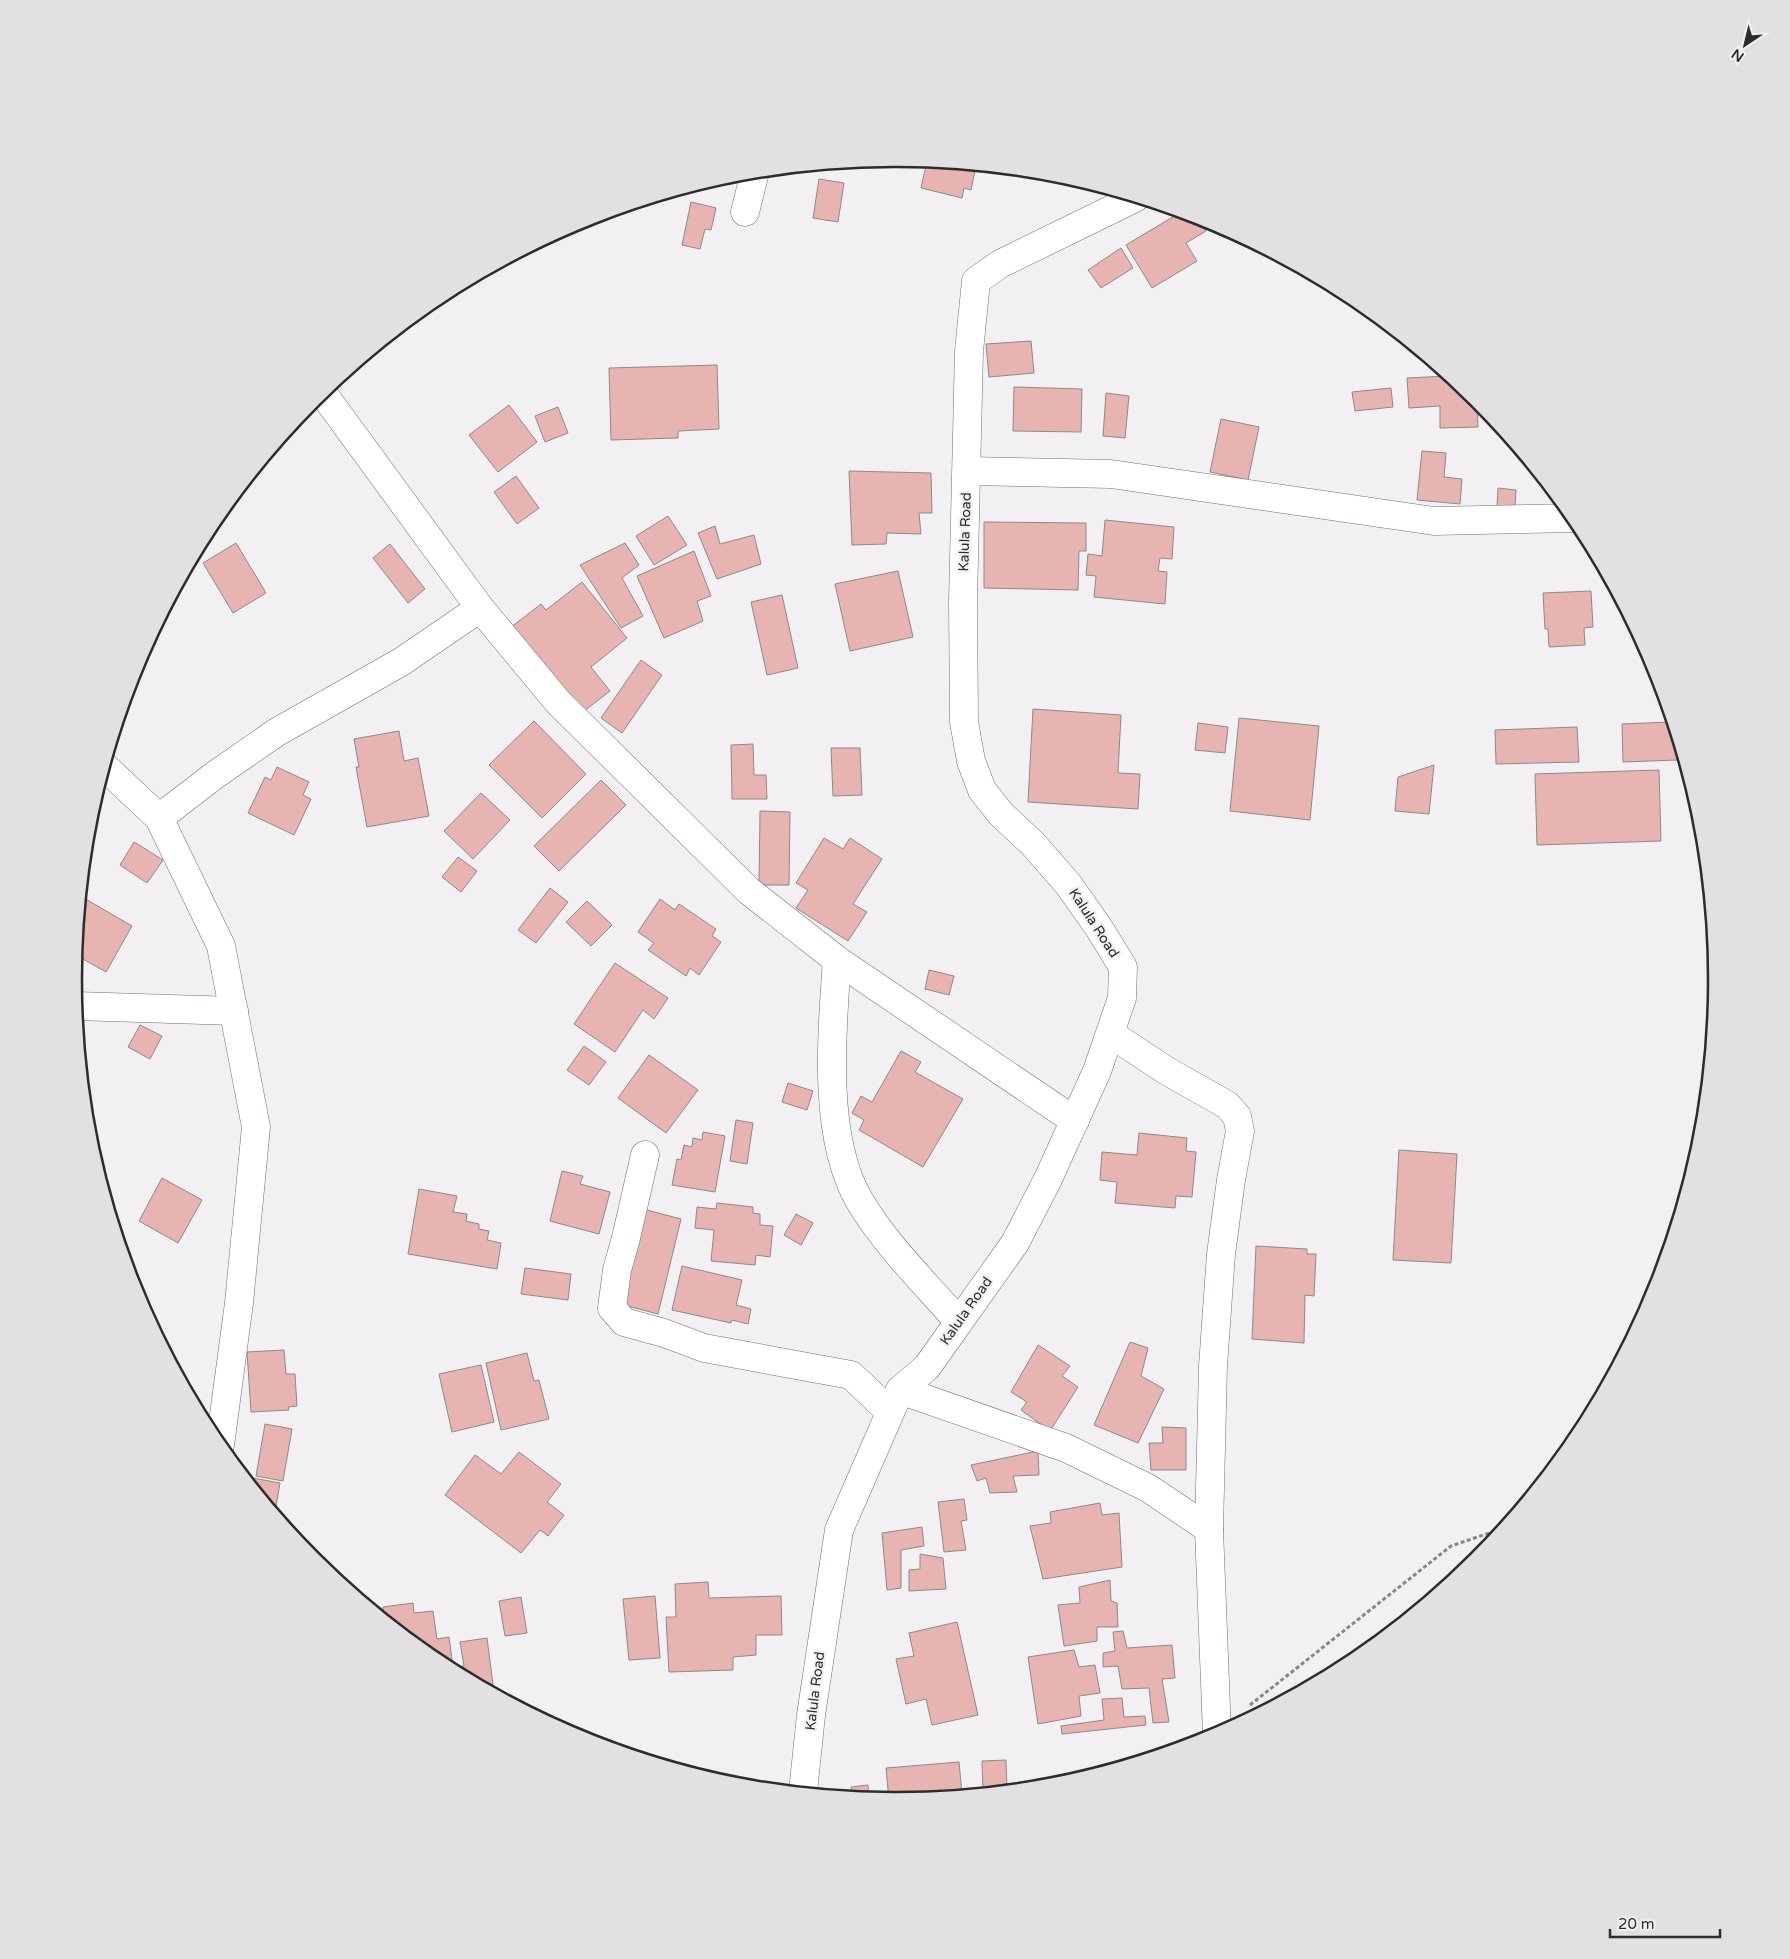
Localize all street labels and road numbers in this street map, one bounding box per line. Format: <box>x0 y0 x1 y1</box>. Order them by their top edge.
street label: Kalula Road <box>955 492 975 572</box>
street label: Kalula Road <box>1065 885 1123 961</box>
street label: Kalula Road <box>936 1274 996 1348</box>
street label: Kalula Road <box>802 1651 828 1731</box>

